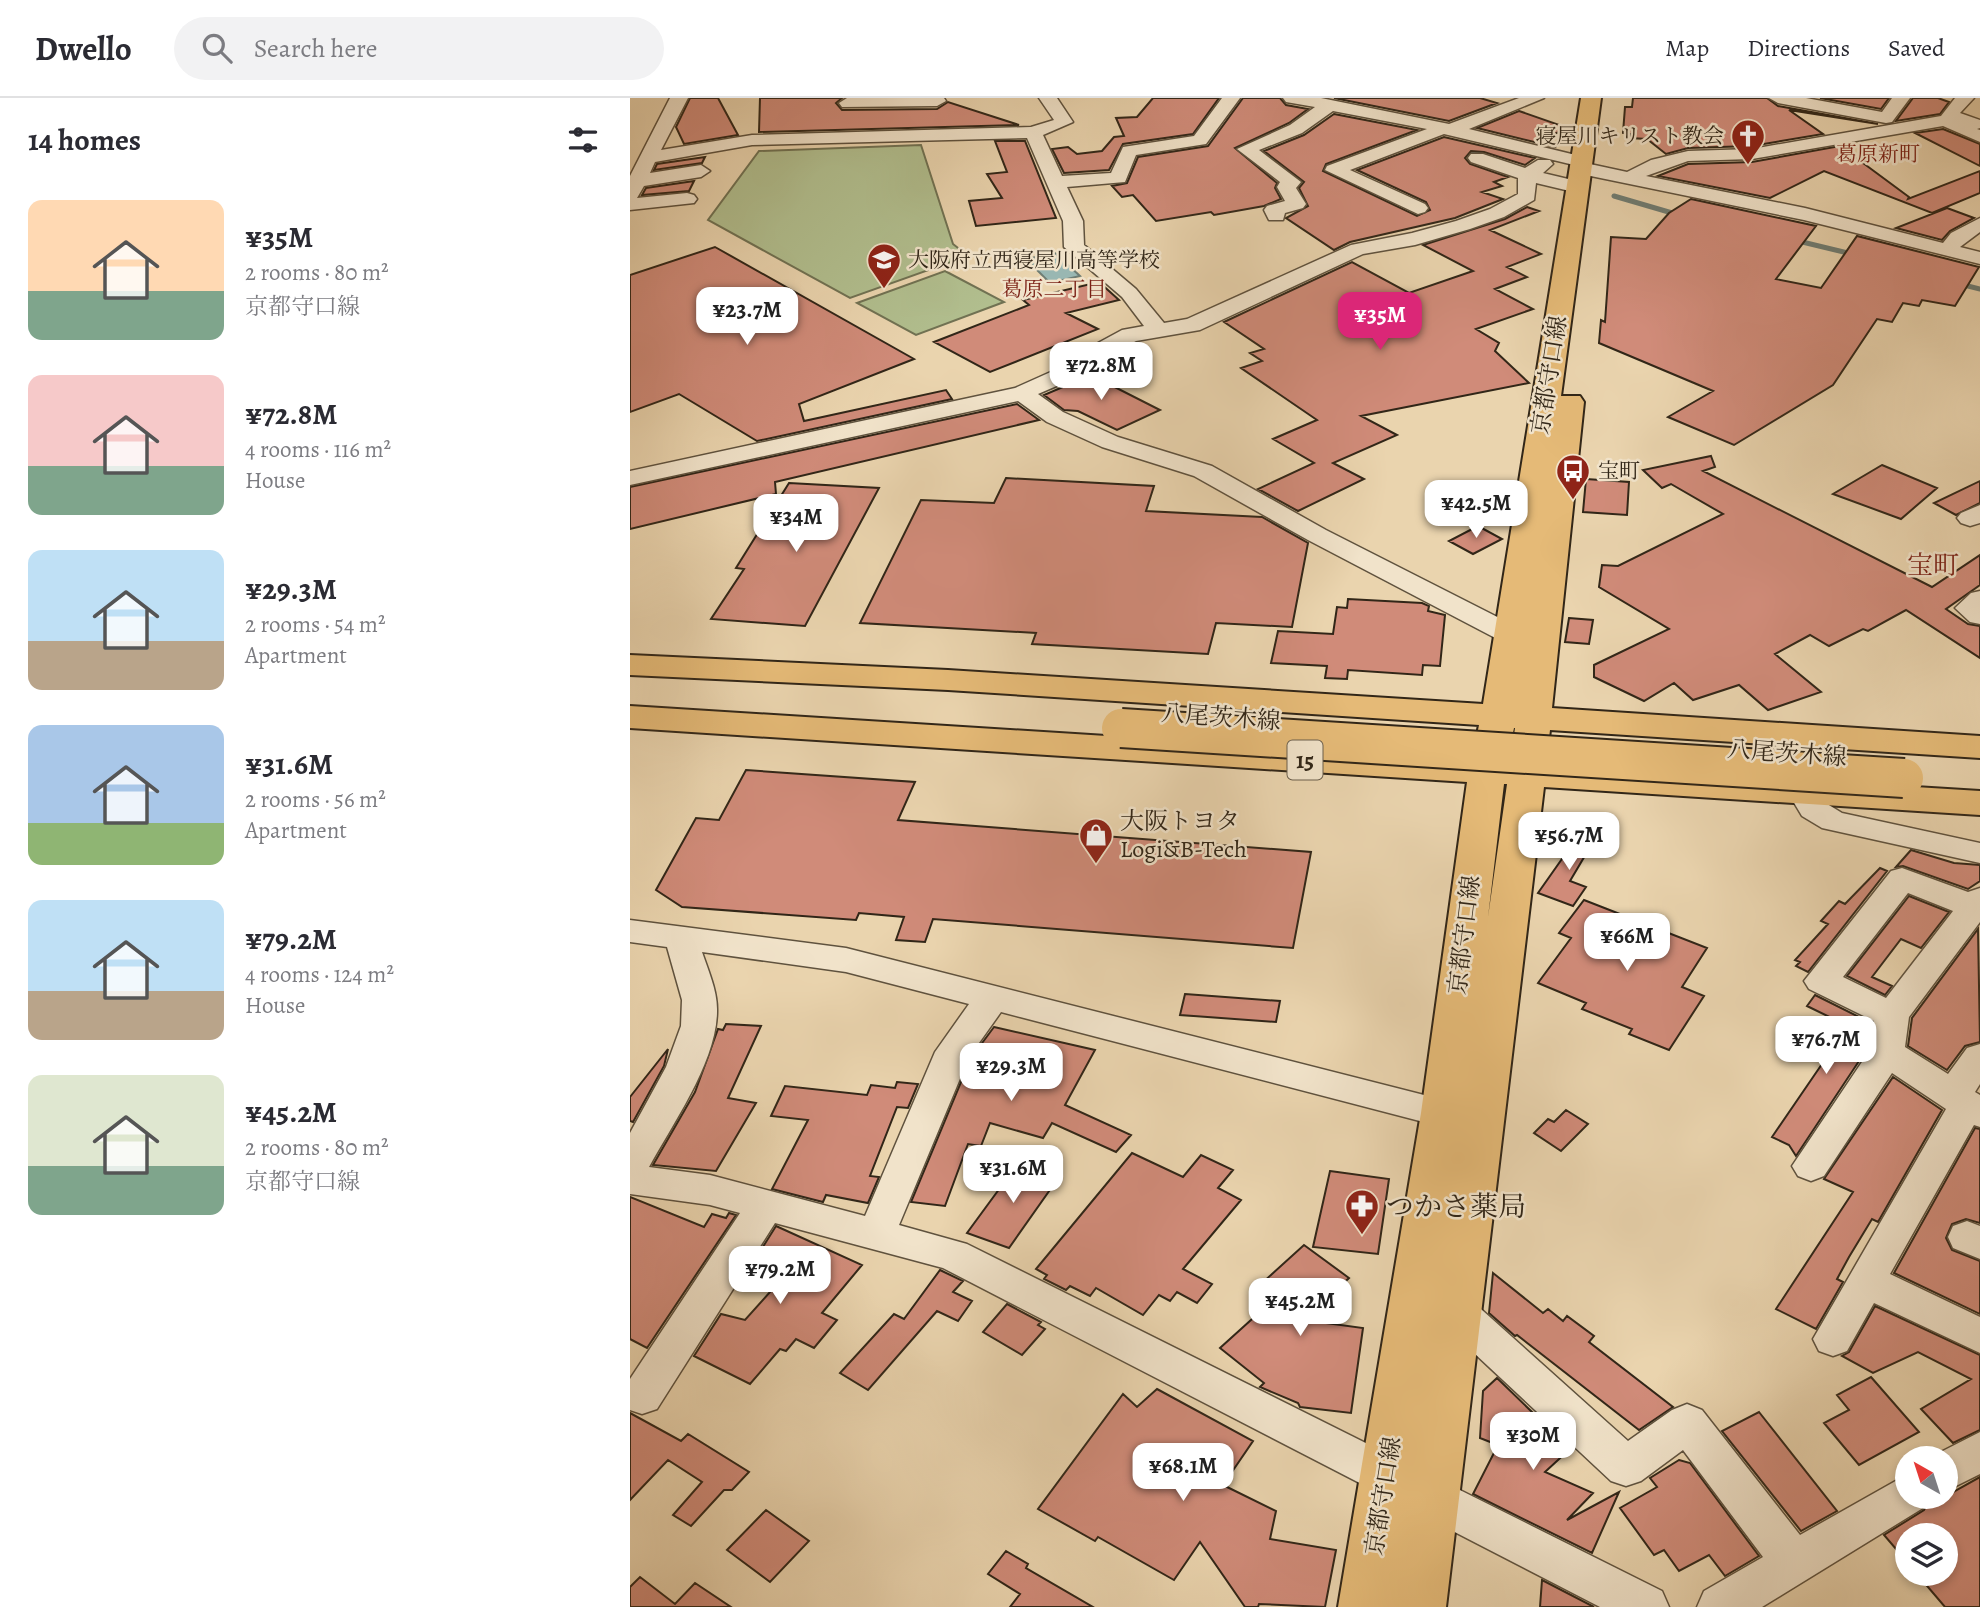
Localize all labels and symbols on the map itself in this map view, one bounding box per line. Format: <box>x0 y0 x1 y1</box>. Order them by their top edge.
church icon: 寝屋川キリスト教会 <box>1729 117 1767 166</box>
place label: 寝屋川キリスト教会 <box>1535 122 1724 150</box>
district label: 葛原新町 <box>1836 140 1920 168</box>
school or university icon: 大阪府立西寝屋川高等学校 <box>865 241 903 290</box>
place label: 大阪府立西寝屋川高等学校 <box>908 246 1160 274</box>
district label: 葛原二丁目 <box>1002 275 1107 303</box>
pin: ¥23.7M <box>690 288 804 347</box>
pin: ¥35M <box>1339 292 1421 352</box>
street label: 京都守口線 <box>1524 313 1574 437</box>
pin: ¥72.8M <box>1044 342 1158 402</box>
bus stop icon: 宝町 <box>1554 452 1592 501</box>
place label: 宝町 <box>1598 457 1640 485</box>
pin: ¥42.5M <box>1419 480 1533 540</box>
pin: ¥34M <box>755 494 837 554</box>
district label: 宝町 <box>1907 548 1959 583</box>
street label: 八尾茨木線 <box>1160 697 1282 737</box>
street label: 八尾茨木線 <box>1726 733 1848 773</box>
road number: 15 <box>1288 740 1322 780</box>
place label: 大阪トヨタ Logi&B-Tech <box>1120 805 1247 865</box>
pin: ¥56.7M <box>1512 812 1626 872</box>
shop icon: 大阪トヨタ Logi&B-Tech <box>1077 816 1115 865</box>
street label: 京都守口線 <box>1441 873 1487 997</box>
pin: ¥66M <box>1586 914 1668 973</box>
pin: ¥76.7M <box>1769 1016 1883 1076</box>
pin: ¥29.3M <box>954 1044 1068 1103</box>
pin: ¥31.6M <box>956 1146 1070 1205</box>
pharmacy icon: つかさ薬局 <box>1343 1187 1381 1236</box>
place label: つかさ薬局 <box>1386 1188 1526 1226</box>
pin: ¥79.2M <box>723 1246 837 1306</box>
pin: ¥45.2M <box>1243 1278 1357 1338</box>
pin: ¥30M <box>1492 1412 1574 1472</box>
street label: 京都守口線 <box>1358 1434 1408 1558</box>
pin: ¥68.1M <box>1126 1444 1240 1503</box>
north arrow <box>1895 1446 1958 1508</box>

